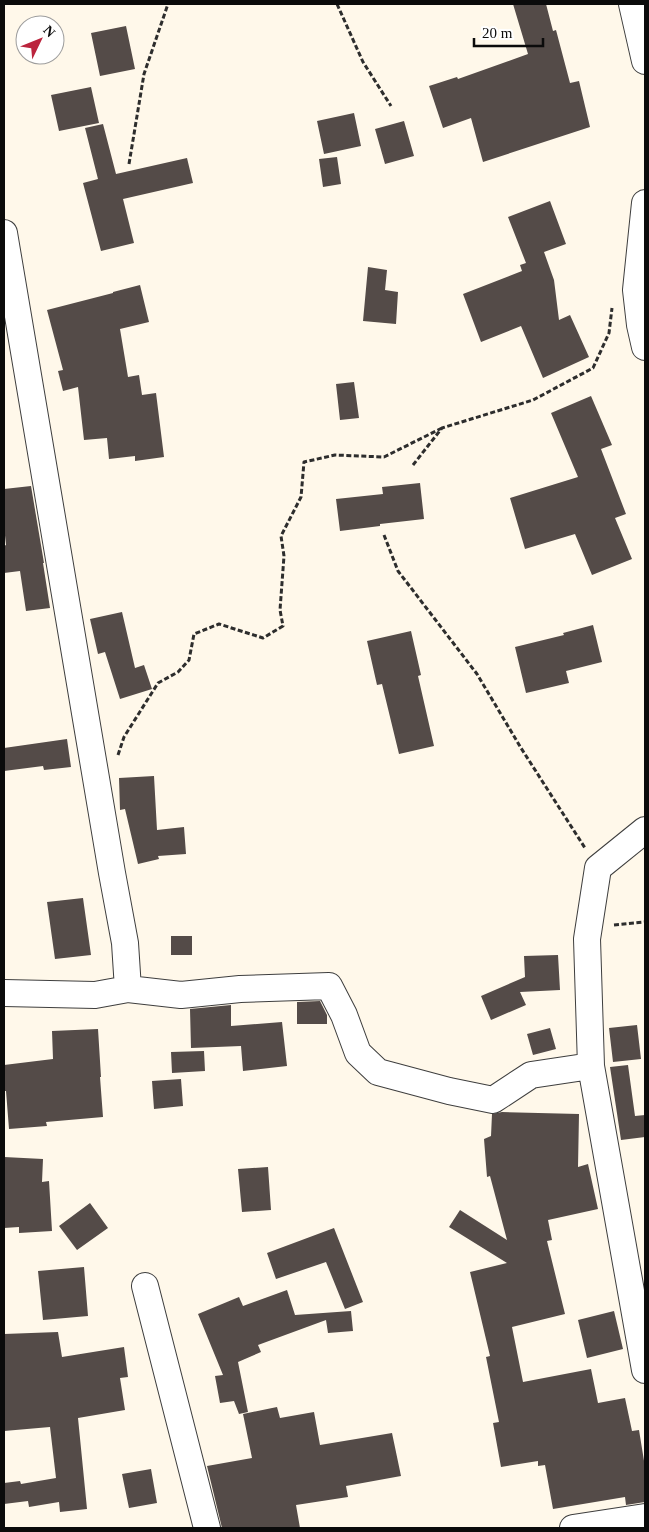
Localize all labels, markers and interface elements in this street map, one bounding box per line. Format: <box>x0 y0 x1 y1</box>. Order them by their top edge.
north arrow <box>15 15 65 65</box>
scale bar <box>474 15 543 47</box>
text: N <box>40 23 58 40</box>
text: 20 m <box>482 25 513 41</box>

